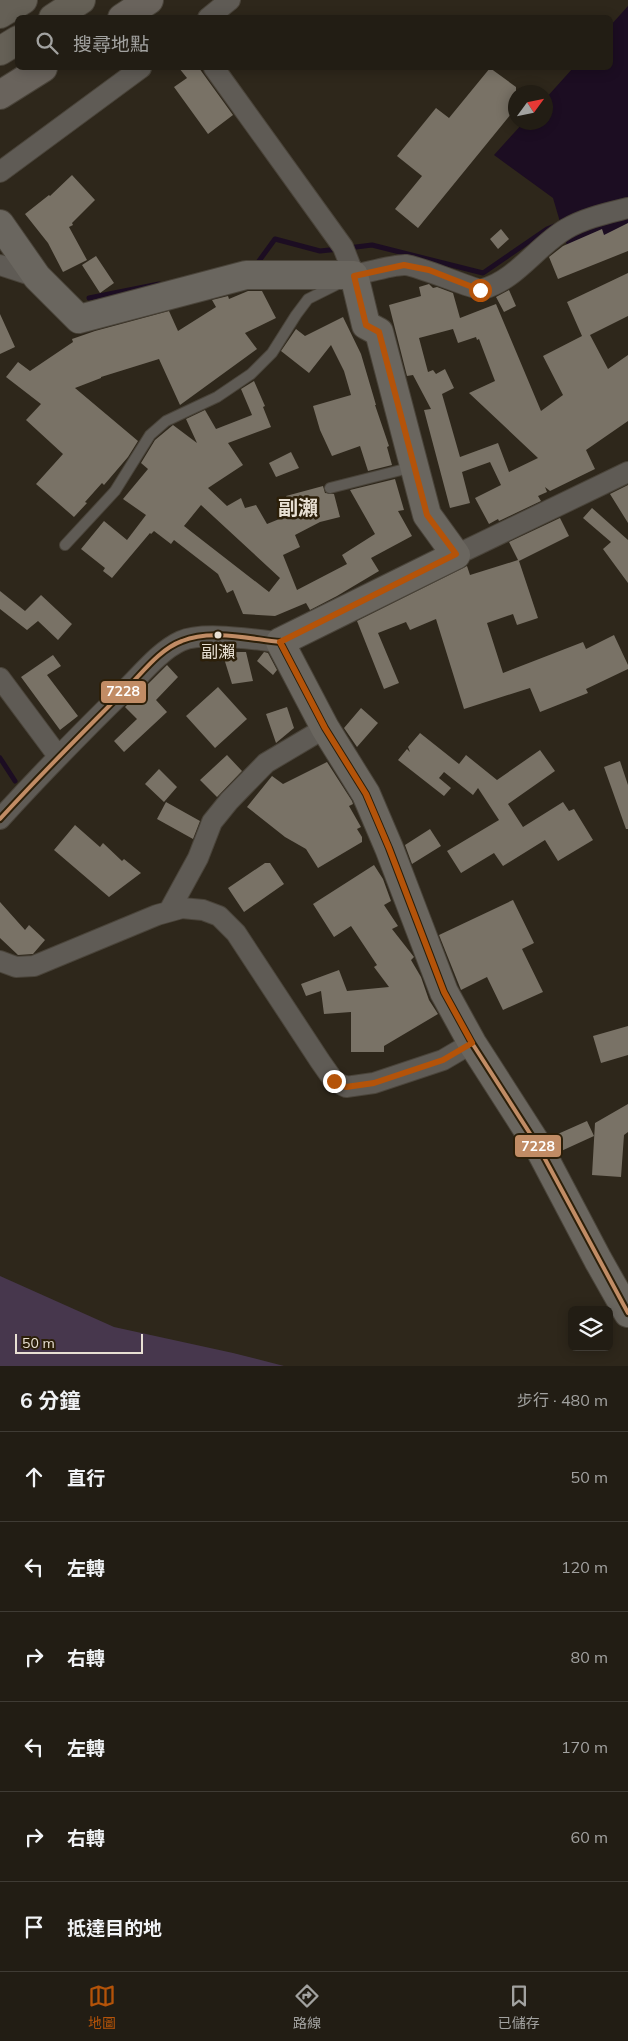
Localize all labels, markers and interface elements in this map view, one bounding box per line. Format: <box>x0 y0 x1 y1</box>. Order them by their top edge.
search box <box>15 15 613 70</box>
icon: search <box>33 29 61 57</box>
text: 搜尋地點 <box>73 32 149 56</box>
north arrow <box>508 85 553 130</box>
route start <box>469 279 492 302</box>
district label: 副瀨 <box>278 495 318 520</box>
marker: 副瀨 <box>213 630 223 640</box>
place label: 副瀨 <box>201 641 235 662</box>
line badge: 7228 <box>100 680 147 704</box>
text: 7228 <box>106 682 140 700</box>
route end <box>323 1070 346 1093</box>
line badge: 7228 <box>514 1134 562 1158</box>
text: 7228 <box>521 1137 555 1155</box>
map controls <box>568 1306 613 1351</box>
button: layers <box>568 1306 613 1351</box>
scale bar <box>15 1331 142 1354</box>
text: 50 m <box>22 1334 55 1352</box>
text: 6 分鐘 <box>20 1387 80 1413</box>
text: 步行 · 480 m <box>517 1390 608 1410</box>
icon: ahead <box>20 1463 48 1491</box>
text: 直行 <box>67 1466 105 1490</box>
text: 50 m <box>571 1467 608 1487</box>
icon: left <box>20 1553 48 1581</box>
text: 左轉 <box>67 1556 105 1580</box>
text: 120 m <box>561 1557 608 1577</box>
icon: right <box>20 1643 48 1671</box>
text: 右轉 <box>67 1646 105 1670</box>
text: 80 m <box>571 1647 608 1667</box>
icon: left <box>20 1733 48 1761</box>
text: 左轉 <box>67 1736 105 1760</box>
text: 170 m <box>561 1737 608 1757</box>
icon: right <box>20 1823 48 1851</box>
text: 右轉 <box>67 1826 105 1850</box>
text: 60 m <box>571 1827 608 1847</box>
icon: arrive <box>20 1913 48 1941</box>
text: 抵達目的地 <box>67 1916 162 1940</box>
tab: 地圖 <box>88 1982 116 2032</box>
tab: 路線 <box>293 1982 321 2032</box>
tab: 已儲存 <box>498 1982 540 2032</box>

